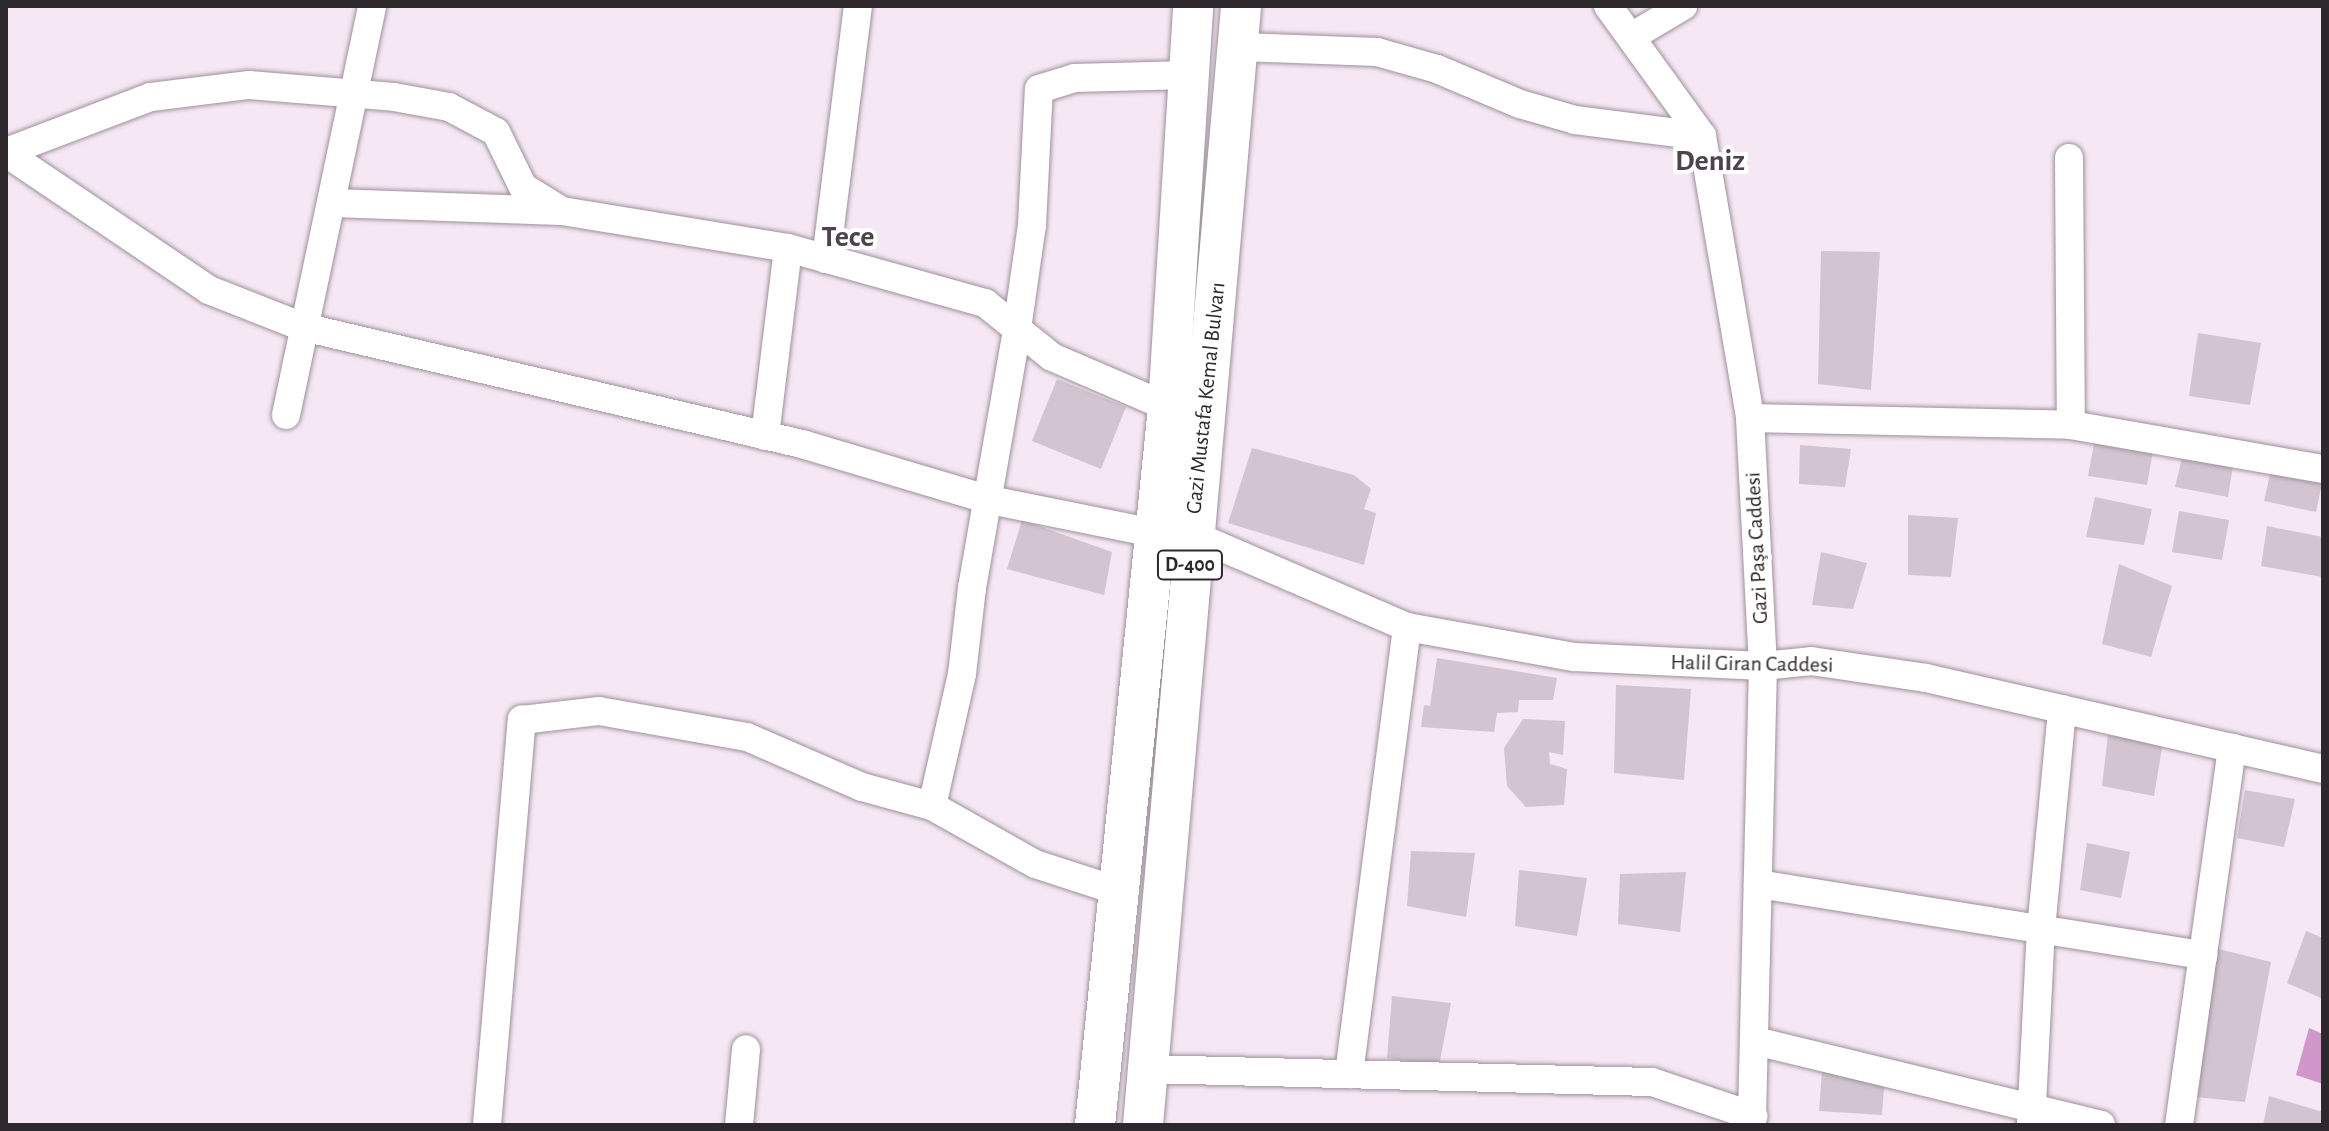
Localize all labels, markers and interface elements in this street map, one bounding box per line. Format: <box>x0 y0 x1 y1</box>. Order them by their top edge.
district label: Deniz <box>1675 143 1745 179</box>
district label: Tece <box>821 219 875 255</box>
street label: Gazi Mustafa Kemal Bulvarı <box>1181 281 1231 515</box>
street label: Gazi Paşa Caddesi <box>1740 471 1774 625</box>
road number: D-400 <box>1156 549 1224 581</box>
street label: Halil Giran Caddesi <box>1670 649 1834 679</box>

